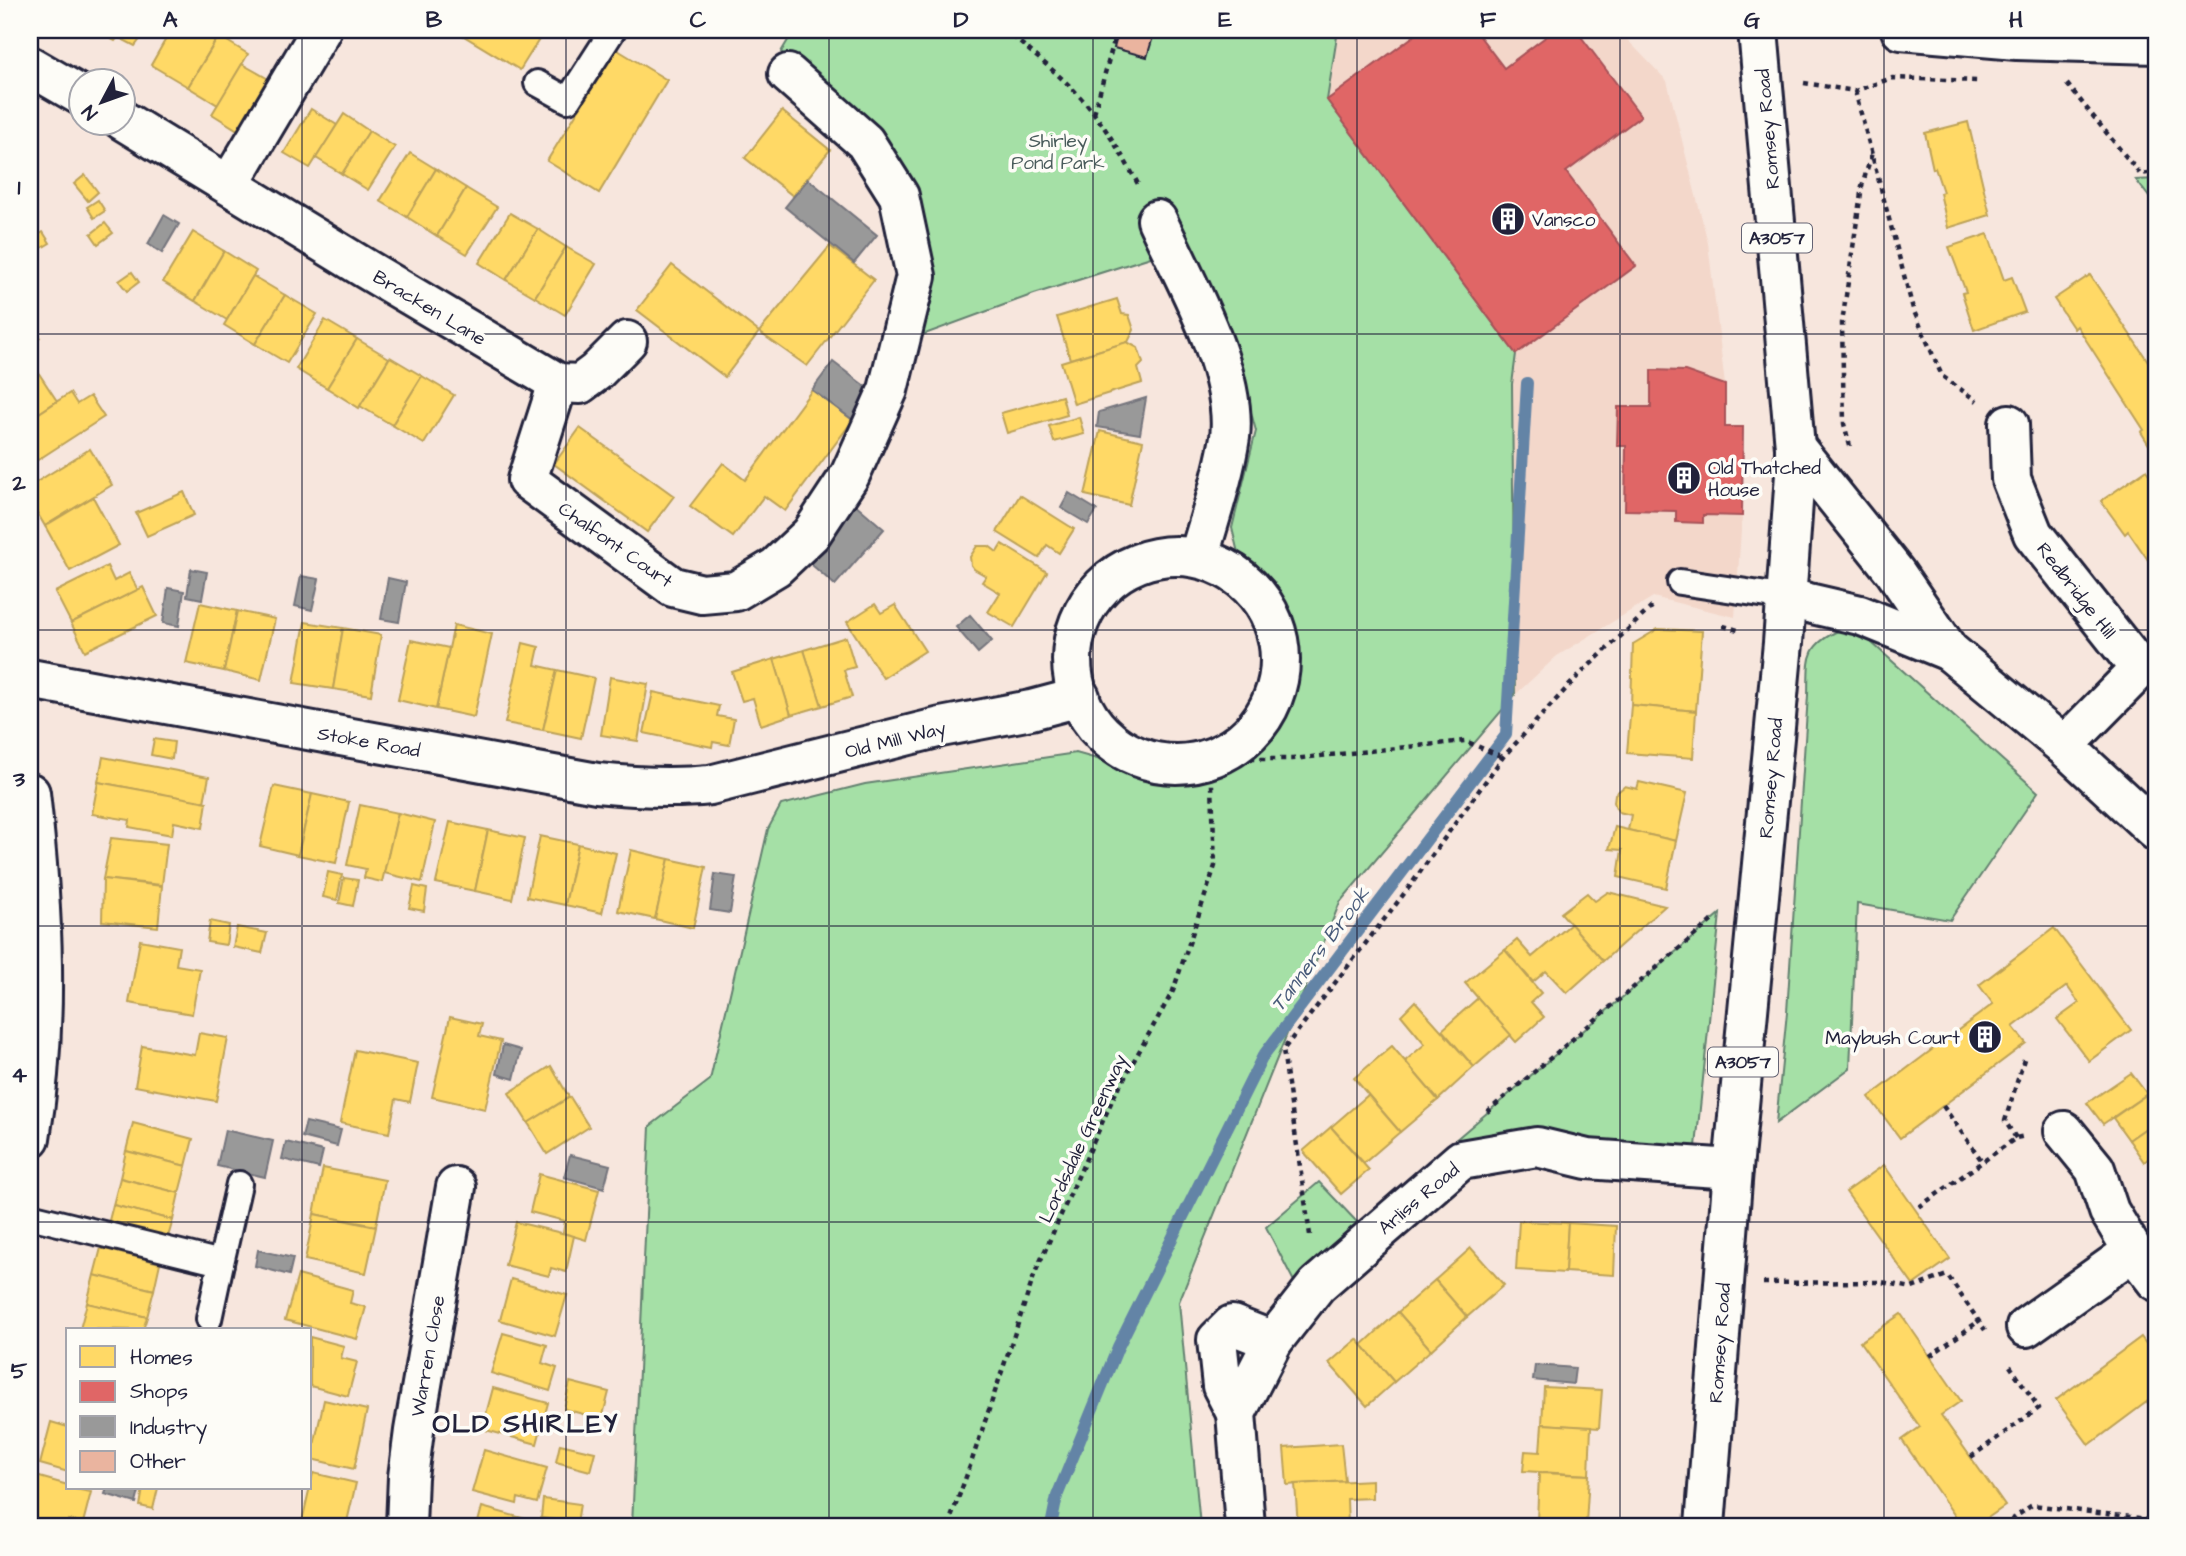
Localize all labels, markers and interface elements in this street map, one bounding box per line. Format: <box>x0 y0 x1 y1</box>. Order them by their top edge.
text: A <box>163 4 178 36</box>
text: B <box>426 4 443 36</box>
text: C <box>690 4 707 36</box>
text: D <box>954 4 969 36</box>
text: E <box>1218 4 1232 36</box>
text: F <box>1480 4 1497 36</box>
text: G <box>1744 4 1760 36</box>
text: H <box>2009 4 2023 36</box>
north arrow <box>66 66 136 136</box>
street label: Romsey Road <box>1750 67 1788 190</box>
text: N <box>76 99 104 126</box>
park label: Shirley Pond Park <box>1011 128 1105 177</box>
text: 1 <box>18 171 21 203</box>
building icon: Vansco <box>1489 200 1527 238</box>
place label: Vansco <box>1532 207 1596 234</box>
road number: A3057 <box>1742 224 1812 252</box>
street label: Bracken Lane <box>368 264 491 353</box>
place label: Old Thatched House <box>1708 455 1821 504</box>
building icon: Old Thatched House <box>1665 459 1703 497</box>
text: 2 <box>11 467 26 499</box>
street label: Chalfont Court <box>552 496 678 595</box>
street label: Redbridge Hill <box>2029 537 2122 645</box>
street label: Old Mill Way <box>842 715 949 767</box>
street label: Romsey Road <box>1753 717 1791 839</box>
street label: Stoke Road <box>315 720 422 765</box>
text: 3 <box>12 763 25 795</box>
water label: Tanners Brook <box>1264 880 1378 1018</box>
building icon: Maybush Court <box>1966 1018 2004 1056</box>
place label: Maybush Court <box>1825 1025 1960 1053</box>
road number: A3057 <box>1708 1048 1778 1077</box>
street label: Lordsdale Greenway <box>1032 1049 1135 1228</box>
text: 4 <box>11 1059 27 1091</box>
street label: Arliss Road <box>1372 1157 1466 1241</box>
street label: Romsey Road <box>1703 1282 1739 1404</box>
street label: Warren Close <box>405 1293 452 1419</box>
legend <box>66 1328 312 1490</box>
text: Homes <box>130 1343 193 1372</box>
text: 5 <box>11 1355 28 1387</box>
text: Shops <box>130 1377 188 1407</box>
district label: OLD SHIRLEY <box>433 1406 619 1442</box>
text: Industry <box>130 1413 208 1444</box>
text: Other <box>130 1447 186 1476</box>

